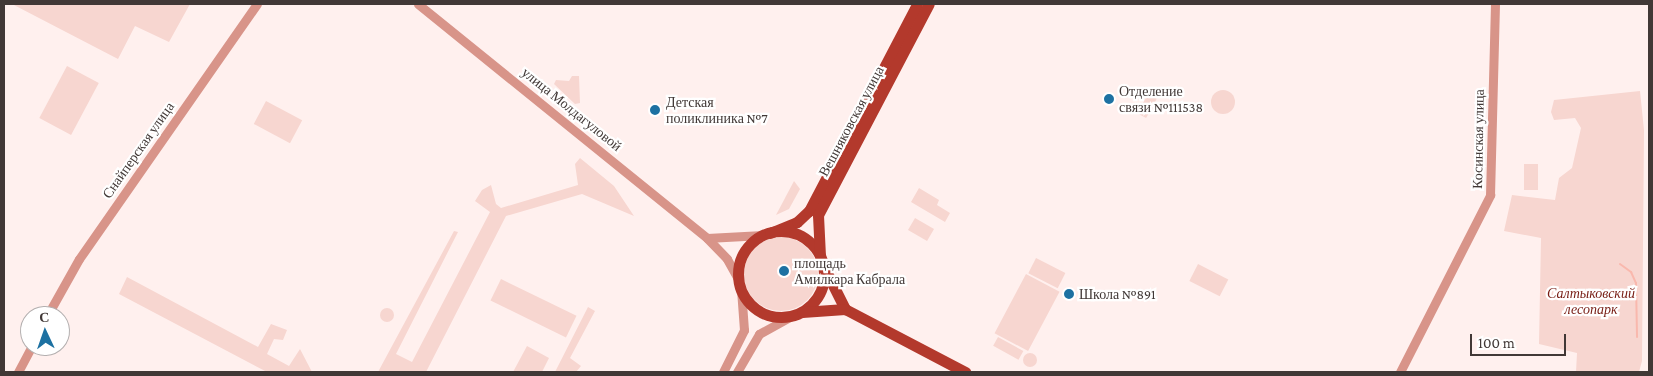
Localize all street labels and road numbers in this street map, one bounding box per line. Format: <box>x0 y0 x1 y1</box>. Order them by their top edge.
street label: Вешняковская улица <box>815 63 887 179</box>
street label: улица Молдагуловой <box>519 64 625 154</box>
street label: Косинская улица <box>1469 89 1487 189</box>
street label: Снайперская улица <box>98 99 178 201</box>

